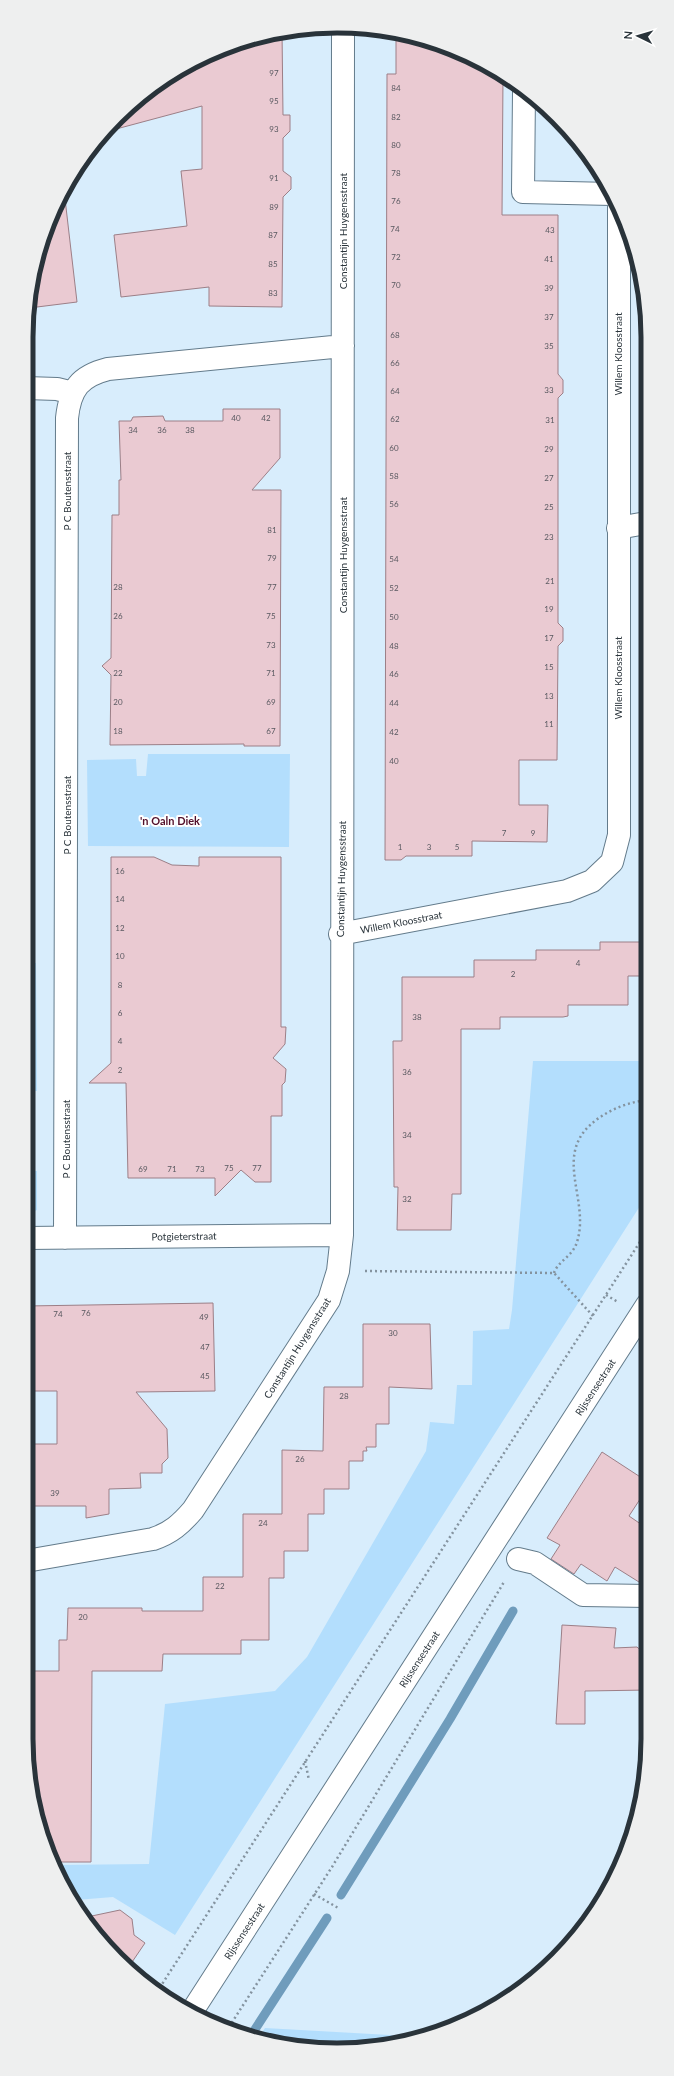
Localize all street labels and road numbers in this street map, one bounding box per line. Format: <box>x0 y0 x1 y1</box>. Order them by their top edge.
street label: Constantijn Huygensstraat <box>337 172 349 289</box>
street label: Willem Kloosstraat <box>612 312 624 396</box>
street label: P C Boutensstraat <box>61 451 73 530</box>
street label: Constantijn Huygensstraat <box>337 496 349 613</box>
street label: Willem Kloosstraat <box>612 636 624 720</box>
street label: P C Boutensstraat <box>61 775 73 854</box>
street label: Constantijn Huygensstraat <box>334 820 348 937</box>
street label: Willem Kloosstraat <box>359 908 443 936</box>
street label: P C Boutensstraat <box>60 1099 72 1178</box>
street label: Potgieterstraat <box>151 1229 217 1243</box>
street label: Constantijn Huygensstraat <box>261 1295 333 1401</box>
street label: Rijssensestraat <box>572 1356 618 1418</box>
street label: Rijssensestraat <box>396 1628 442 1690</box>
street label: Rijssensestraat <box>221 1900 267 1962</box>

